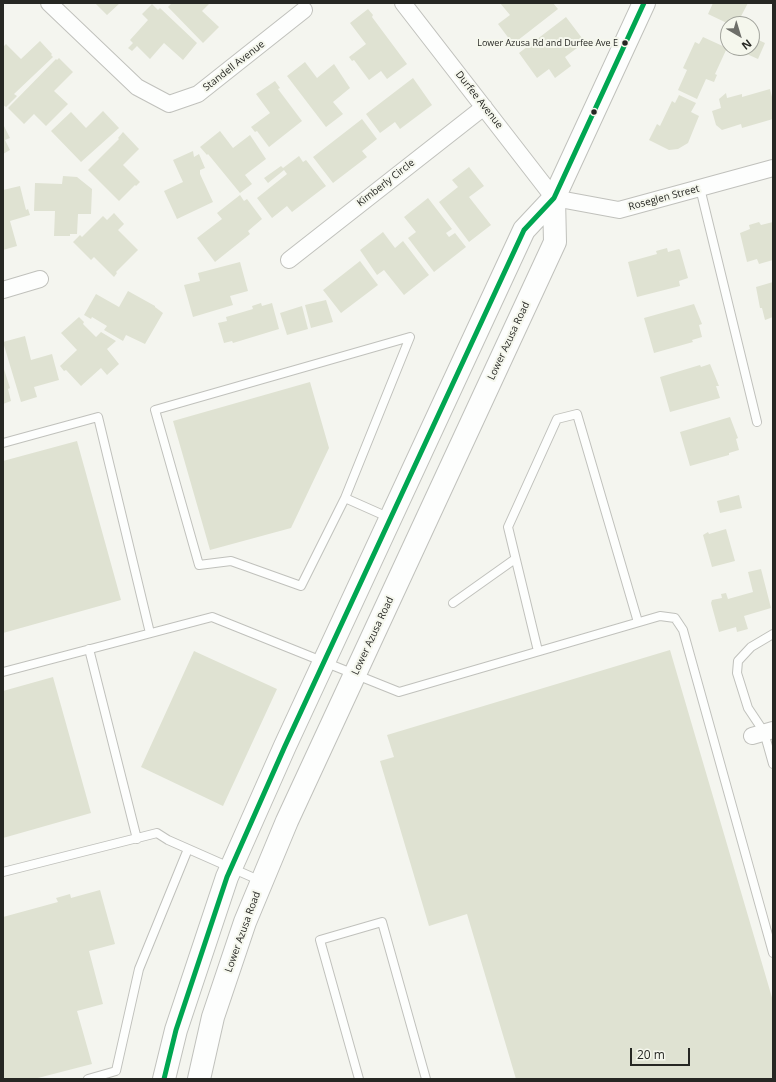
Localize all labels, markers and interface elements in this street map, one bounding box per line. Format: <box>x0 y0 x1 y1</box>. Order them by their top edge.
north arrow <box>720 16 760 56</box>
text: N <box>739 36 755 54</box>
street label: Standell Avenue <box>201 38 267 94</box>
place label: Lower Azusa Rd and Durfee Ave E <box>477 38 618 48</box>
marker: Lower Azusa Rd and Durfee Ave E <box>620 38 630 48</box>
street label: Durfee Avenue <box>453 69 505 131</box>
unlabelled marker <box>589 107 599 117</box>
street label: Kimberly Circle <box>355 157 417 209</box>
street label: Roseglen Street <box>627 183 701 213</box>
street label: Lower Azusa Road <box>486 300 532 382</box>
street label: Lower Azusa Road <box>350 595 396 677</box>
street label: Lower Azusa Road <box>223 890 263 974</box>
scale bar <box>632 1040 692 1066</box>
text: 20 m <box>637 1046 665 1063</box>

